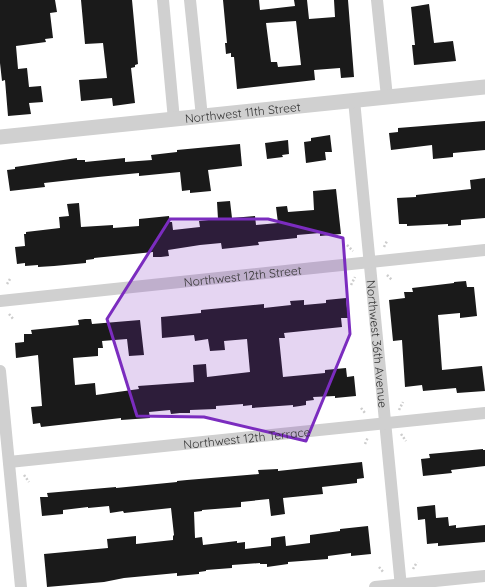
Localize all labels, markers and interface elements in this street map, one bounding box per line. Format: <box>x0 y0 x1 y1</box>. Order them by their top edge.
street label: Northwest 11th Street <box>184 99 301 125</box>
street label: Northwest 12th Street <box>183 262 302 289</box>
street label: Northwest 36th Avenue <box>364 279 391 409</box>
street label: Northwest 12th Terrace <box>182 424 311 452</box>

